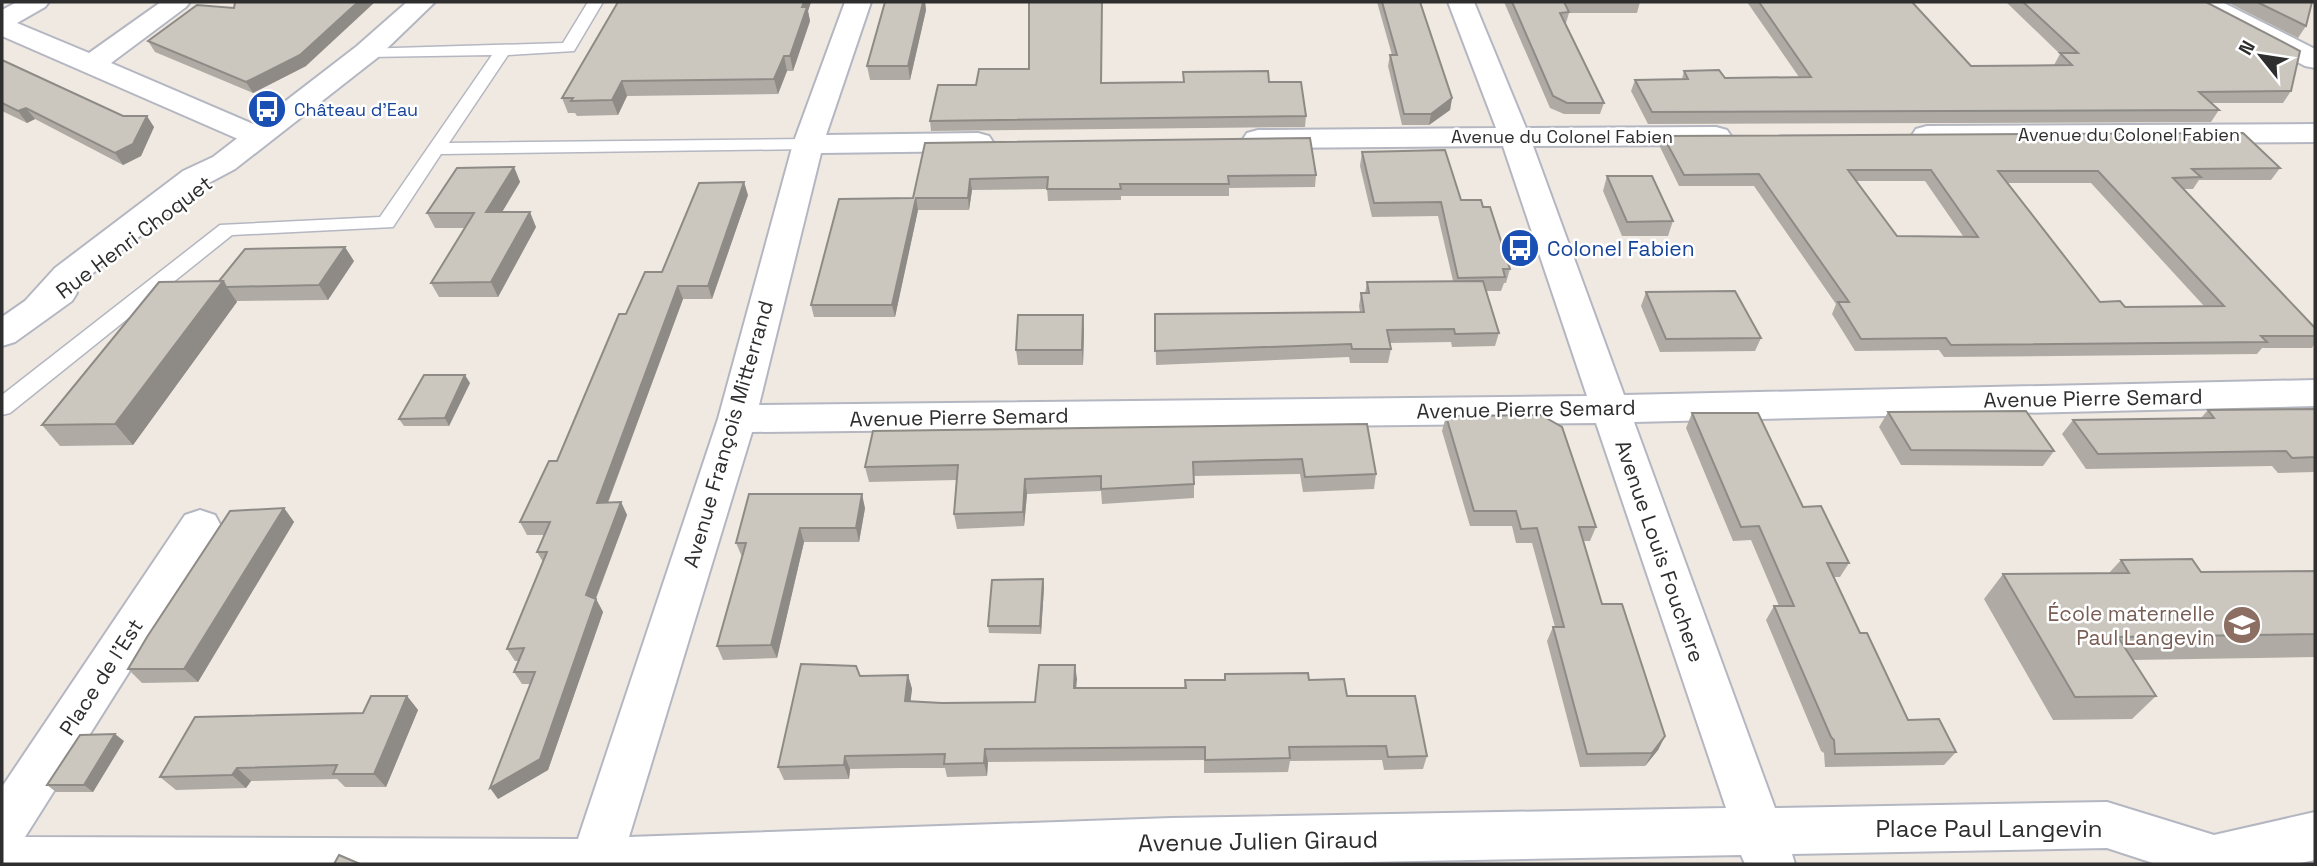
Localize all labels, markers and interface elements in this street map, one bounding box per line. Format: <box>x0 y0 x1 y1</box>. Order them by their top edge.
north arrow <box>2226 21 2296 91</box>
text: N <box>2233 36 2261 60</box>
bus stop icon: Château d'Eau <box>246 88 288 130</box>
place label: Château d'Eau <box>294 98 418 121</box>
street label: Avenue du Colonel Fabien <box>2018 123 2240 146</box>
street label: Avenue du Colonel Fabien <box>1451 125 1673 148</box>
street label: Rue Henri Choquet <box>50 169 218 305</box>
bus stop icon: Colonel Fabien <box>1499 227 1541 269</box>
place label: Colonel Fabien <box>1547 235 1695 262</box>
street label: Avenue François Mitterrand <box>677 297 779 571</box>
street label: Avenue Pierre Semard <box>1983 383 2203 413</box>
street label: Avenue Pierre Semard <box>1416 394 1636 424</box>
street label: Avenue Pierre Semard <box>849 402 1069 432</box>
street label: Avenue Louis Fouchere <box>1609 436 1711 666</box>
place label: École maternelle Paul Langevin <box>2048 600 2215 651</box>
school or university icon: École maternelle Paul Langevin <box>2221 604 2263 646</box>
street label: Place de l'Est <box>53 613 149 741</box>
street label: Place Paul Langevin <box>1875 813 2103 844</box>
street label: Avenue Julien Giraud <box>1138 823 1378 859</box>

